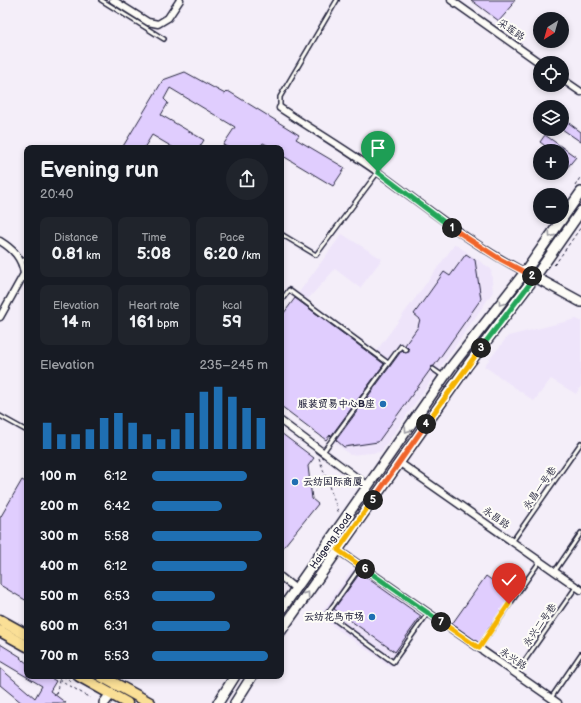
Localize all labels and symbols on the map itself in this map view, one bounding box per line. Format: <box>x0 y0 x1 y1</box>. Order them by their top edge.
north arrow <box>533 12 569 48</box>
street label: 采莲路 <box>495 16 527 44</box>
pin <box>361 131 395 172</box>
pin: 1 <box>442 218 462 238</box>
one-way arrow <box>548 231 555 238</box>
pin: 2 <box>522 266 542 286</box>
one-way arrow <box>498 299 506 306</box>
pin: 3 <box>471 338 491 358</box>
place label: 服装贸易中心B座 <box>298 398 375 410</box>
marker: 服装贸易中心B座 <box>378 399 388 409</box>
pin: 4 <box>416 414 436 434</box>
one-way arrow <box>405 426 412 433</box>
street label: 永昌一号巷 <box>521 463 560 512</box>
place label: 云纺国际商厦 <box>303 476 363 488</box>
marker: 云纺国际商厦 <box>290 477 300 487</box>
pin: 5 <box>363 490 383 510</box>
street label: 永昌路 <box>480 504 512 532</box>
street label: Haigeng Road <box>307 511 355 571</box>
pin: 6 <box>355 559 375 579</box>
pin <box>492 563 526 604</box>
one-way arrow <box>302 591 310 598</box>
street label: 永兴二号巷 <box>521 600 560 649</box>
place label: 云纺花鸟市场 <box>304 611 364 623</box>
marker: 云纺花鸟市场 <box>367 612 377 622</box>
pin: 7 <box>431 612 451 632</box>
street label: 永兴路 <box>497 645 529 673</box>

